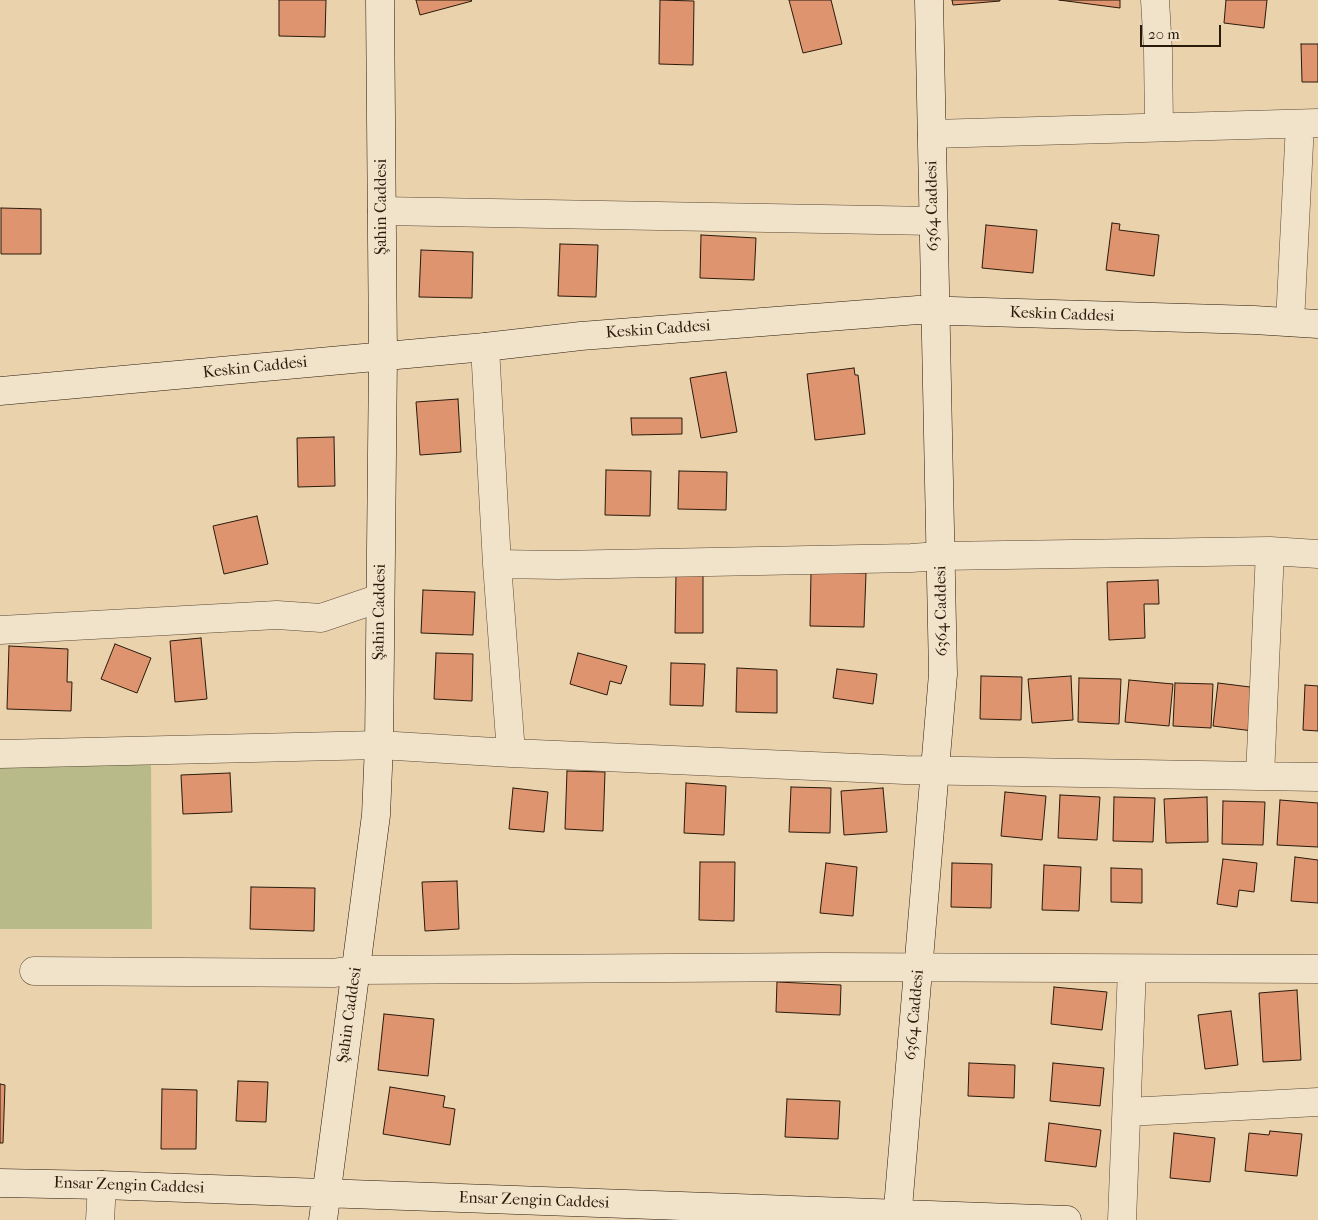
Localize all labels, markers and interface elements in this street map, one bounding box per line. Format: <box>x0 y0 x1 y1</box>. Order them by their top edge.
scale bar <box>1143 15 1224 47</box>
text: 20 m <box>1148 25 1180 43</box>
street label: Şahin Caddesi <box>372 159 392 255</box>
street label: 6364 Caddesi <box>923 160 943 252</box>
street label: Keskin Caddesi <box>1009 304 1115 326</box>
street label: Keskin Caddesi <box>605 317 711 343</box>
street label: Keskin Caddesi <box>202 353 308 383</box>
street label: Şahin Caddesi <box>370 564 390 660</box>
street label: 6364 Caddesi <box>932 565 952 657</box>
street label: Şahin Caddesi <box>334 966 366 1064</box>
street label: 6364 Caddesi <box>901 969 929 1061</box>
street label: Ensar Zengin Caddesi <box>53 1174 205 1198</box>
street label: Ensar Zengin Caddesi <box>458 1189 610 1213</box>

